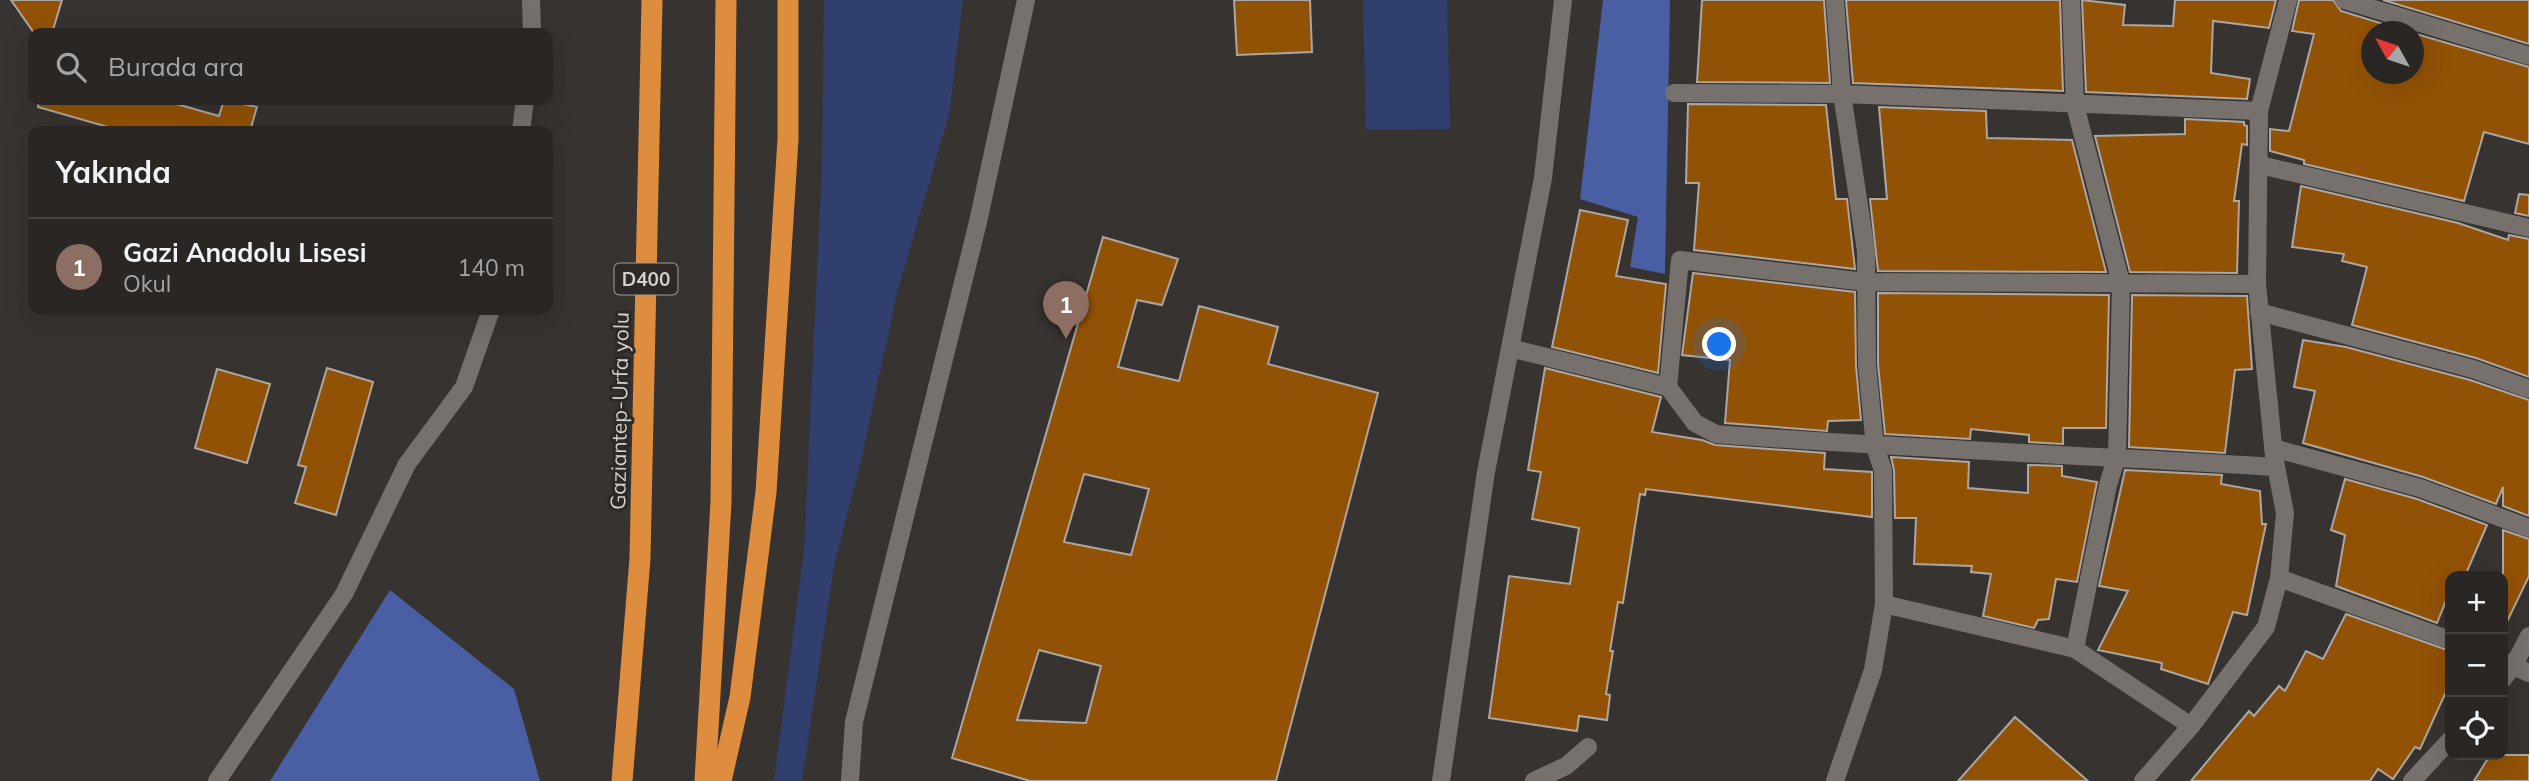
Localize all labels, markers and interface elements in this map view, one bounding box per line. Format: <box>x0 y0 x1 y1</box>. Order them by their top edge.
north arrow <box>2361 21 2424 84</box>
search box <box>28 28 553 105</box>
icon: search <box>52 48 90 86</box>
text: Burada ara <box>108 50 244 83</box>
text: Yakında <box>56 153 171 191</box>
text: Gazi Anadolu Lisesi <box>123 236 367 269</box>
text: 1 <box>72 253 86 282</box>
text: 140 m <box>457 253 525 282</box>
road number: D400 <box>614 264 678 294</box>
text: Okul <box>123 269 171 298</box>
pin: 1 <box>1043 281 1089 339</box>
street label: Gaziantep-Urfa yolu <box>604 312 634 510</box>
your location <box>1702 327 1736 361</box>
map controls <box>2445 571 2508 760</box>
button: + <box>2445 571 2508 634</box>
button: − <box>2445 634 2508 697</box>
button: locate <box>2445 697 2508 760</box>

